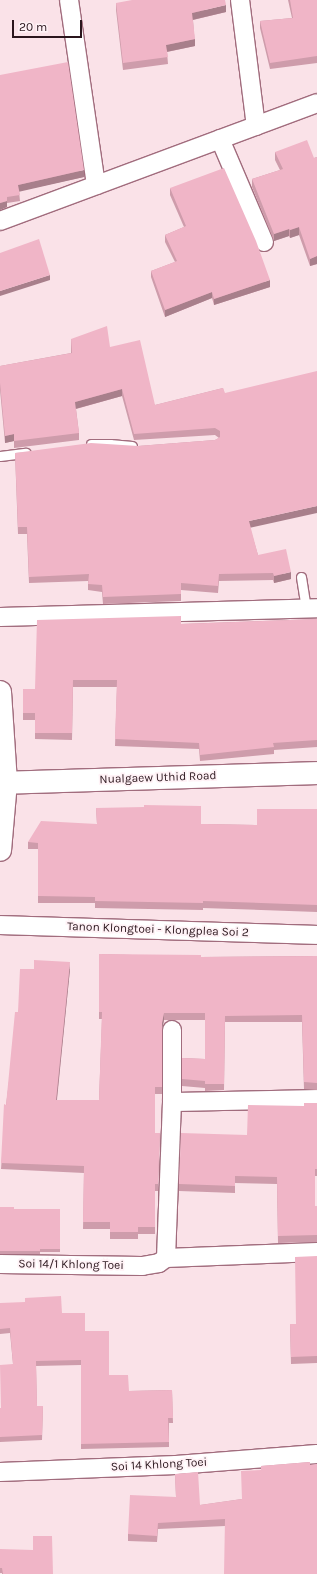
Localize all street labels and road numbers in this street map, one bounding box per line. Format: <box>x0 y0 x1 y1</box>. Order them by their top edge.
street label: Nualgaew Uthid Road <box>99 769 217 787</box>
street label: Tanon Klongtoei - Klongplea Soi 2 <box>67 920 249 940</box>
street label: Soi 14/1 Khlong Toei <box>18 1257 124 1273</box>
street label: Soi 14 Khlong Toei <box>110 1455 208 1475</box>

